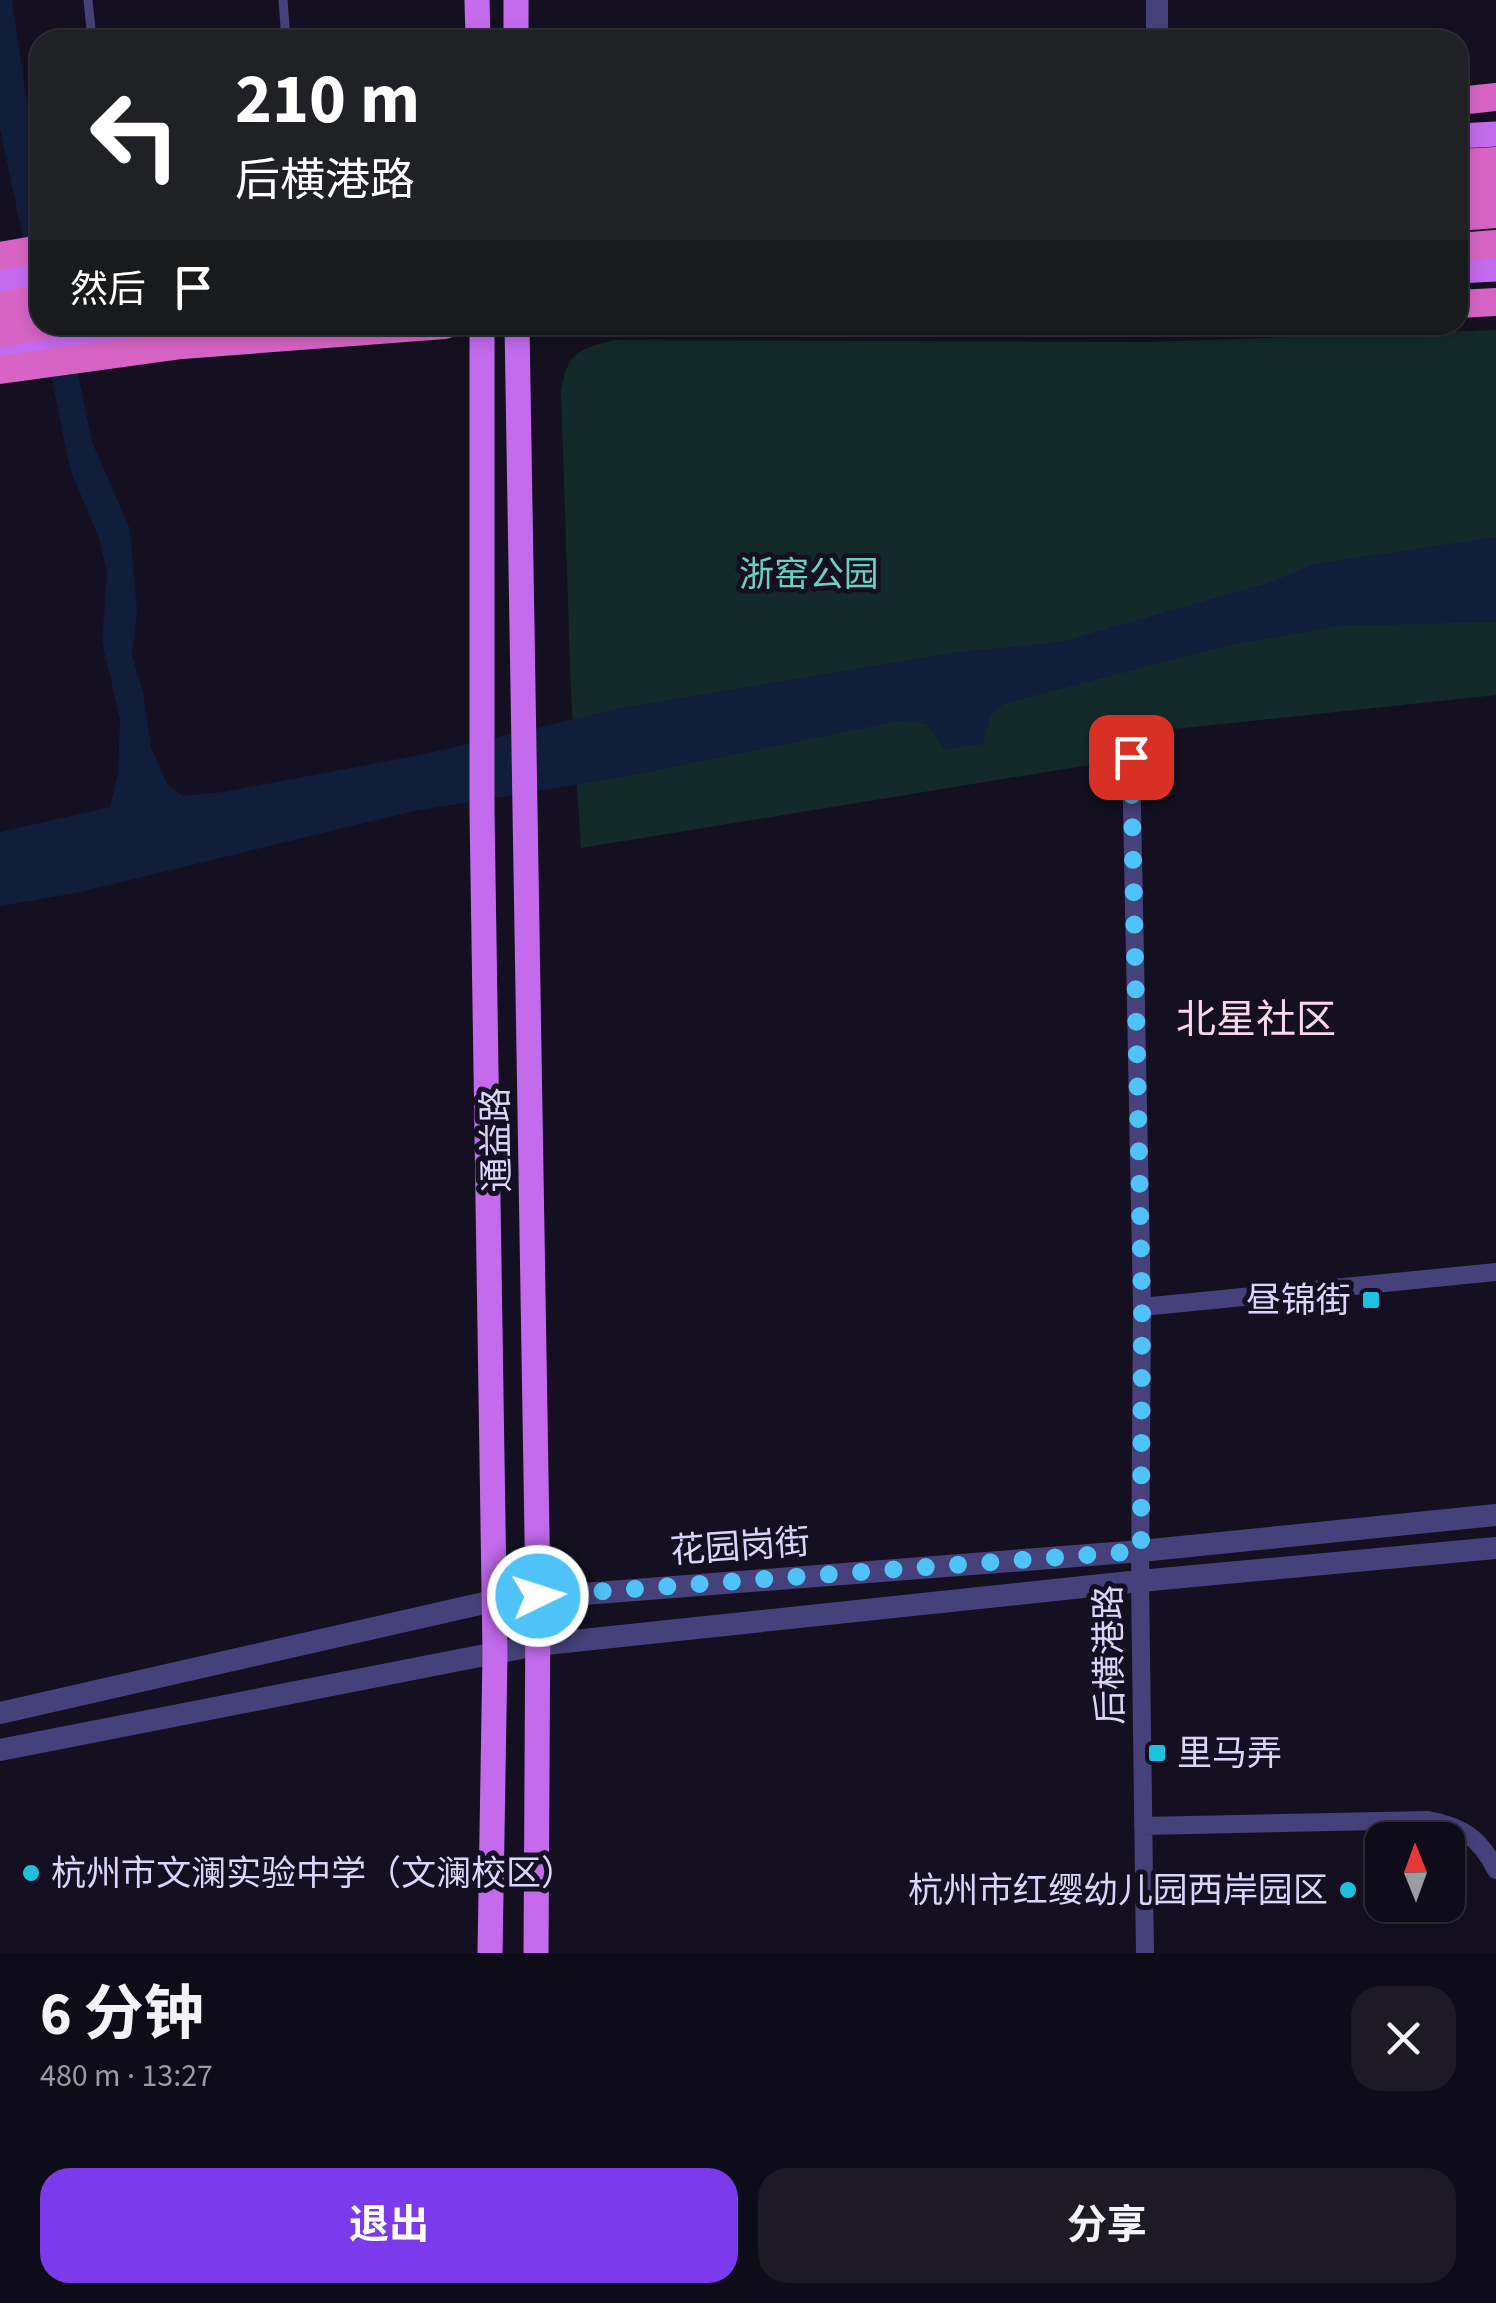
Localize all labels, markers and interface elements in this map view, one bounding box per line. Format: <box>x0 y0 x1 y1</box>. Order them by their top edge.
text: 210 m <box>235 50 420 150</box>
icon: left <box>70 70 200 200</box>
text: 后横港路 <box>235 149 415 213</box>
icon: arrive <box>166 260 221 315</box>
text: 然后 <box>70 263 146 317</box>
park label: 浙窑公园 <box>739 550 879 600</box>
pin <box>1089 715 1174 800</box>
icon: arrive <box>1104 730 1159 785</box>
district label: 北星社区 <box>1176 992 1336 1049</box>
street label: 通益路 <box>471 1087 523 1193</box>
place label: 昼锦街 <box>1246 1276 1351 1326</box>
marker: 昼锦街 <box>1360 1289 1382 1311</box>
street label: 花园岗街 <box>668 1517 812 1577</box>
position arrow <box>486 1544 590 1648</box>
street label: 后横港路 <box>1084 1585 1136 1725</box>
place label: 里马弄 <box>1177 1729 1282 1779</box>
marker: 里马弄 <box>1146 1742 1168 1764</box>
north arrow <box>1365 1822 1465 1922</box>
map controls <box>1365 1822 1465 1922</box>
place label: 杭州市文澜实验中学（文澜校区） <box>51 1849 576 1899</box>
marker: 杭州市文澜实验中学（文澜校区） <box>20 1862 42 1884</box>
place label: 杭州市红缨幼儿园西岸园区 <box>908 1866 1328 1916</box>
marker: 杭州市红缨幼儿园西岸园区 <box>1337 1879 1359 1901</box>
text: 6 分钟 <box>40 1973 204 2058</box>
button: close <box>1351 1986 1456 2091</box>
text: 480 m · 13:27 <box>40 2053 213 2099</box>
button: 退出 <box>40 2168 738 2283</box>
button: 分享 <box>758 2168 1456 2283</box>

